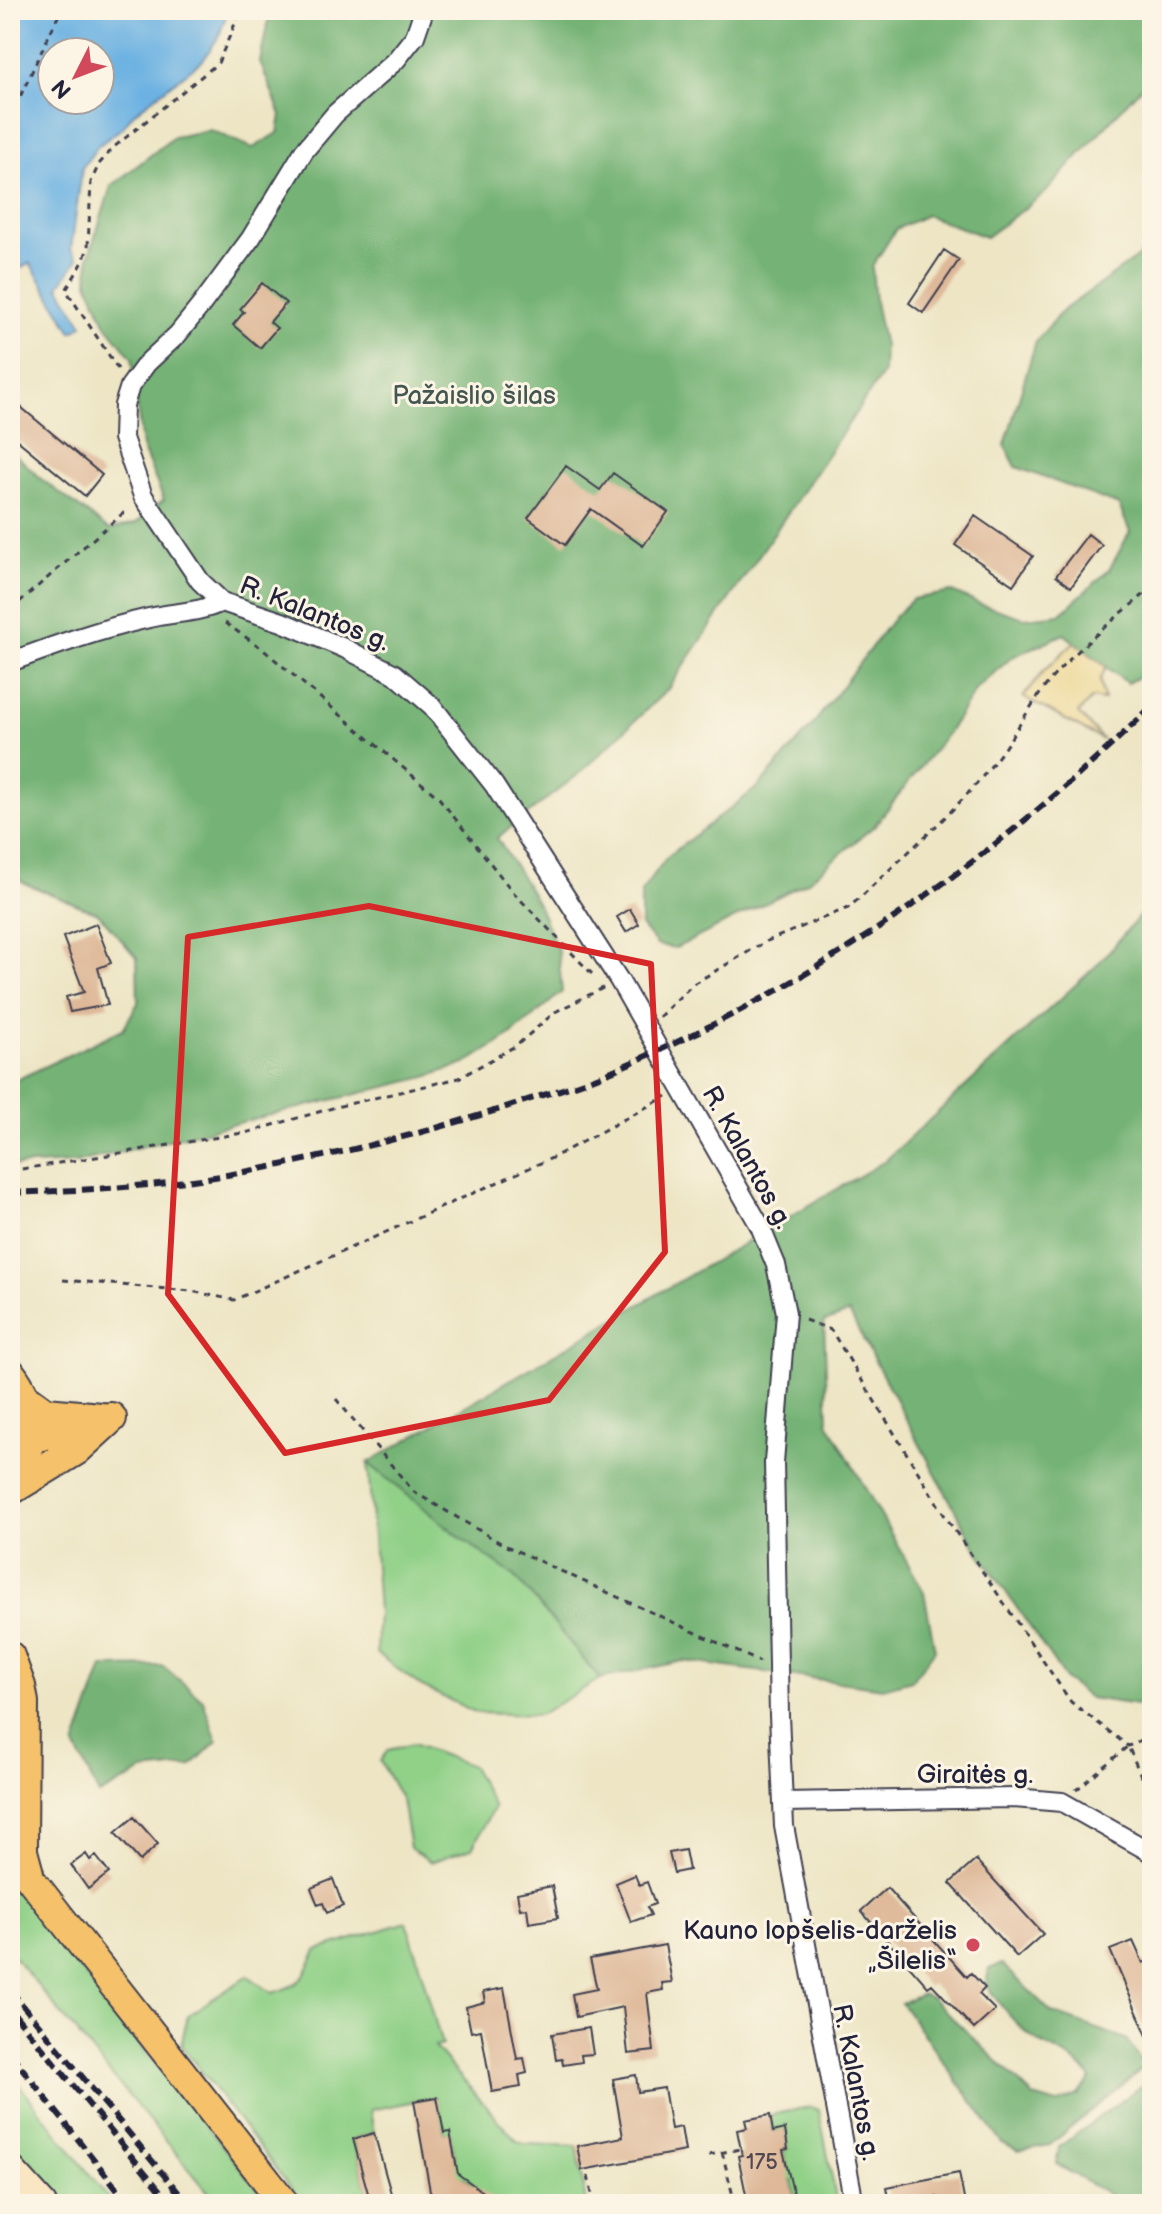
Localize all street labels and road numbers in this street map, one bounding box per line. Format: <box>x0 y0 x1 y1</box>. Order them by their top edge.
street label: R. Kalantos g. <box>235 570 394 658</box>
street label: R. Kalantos g. <box>695 1081 799 1235</box>
street label: Giraitės g. <box>917 1760 1033 1791</box>
street label: R. Kalantos g. <box>825 2001 886 2163</box>

